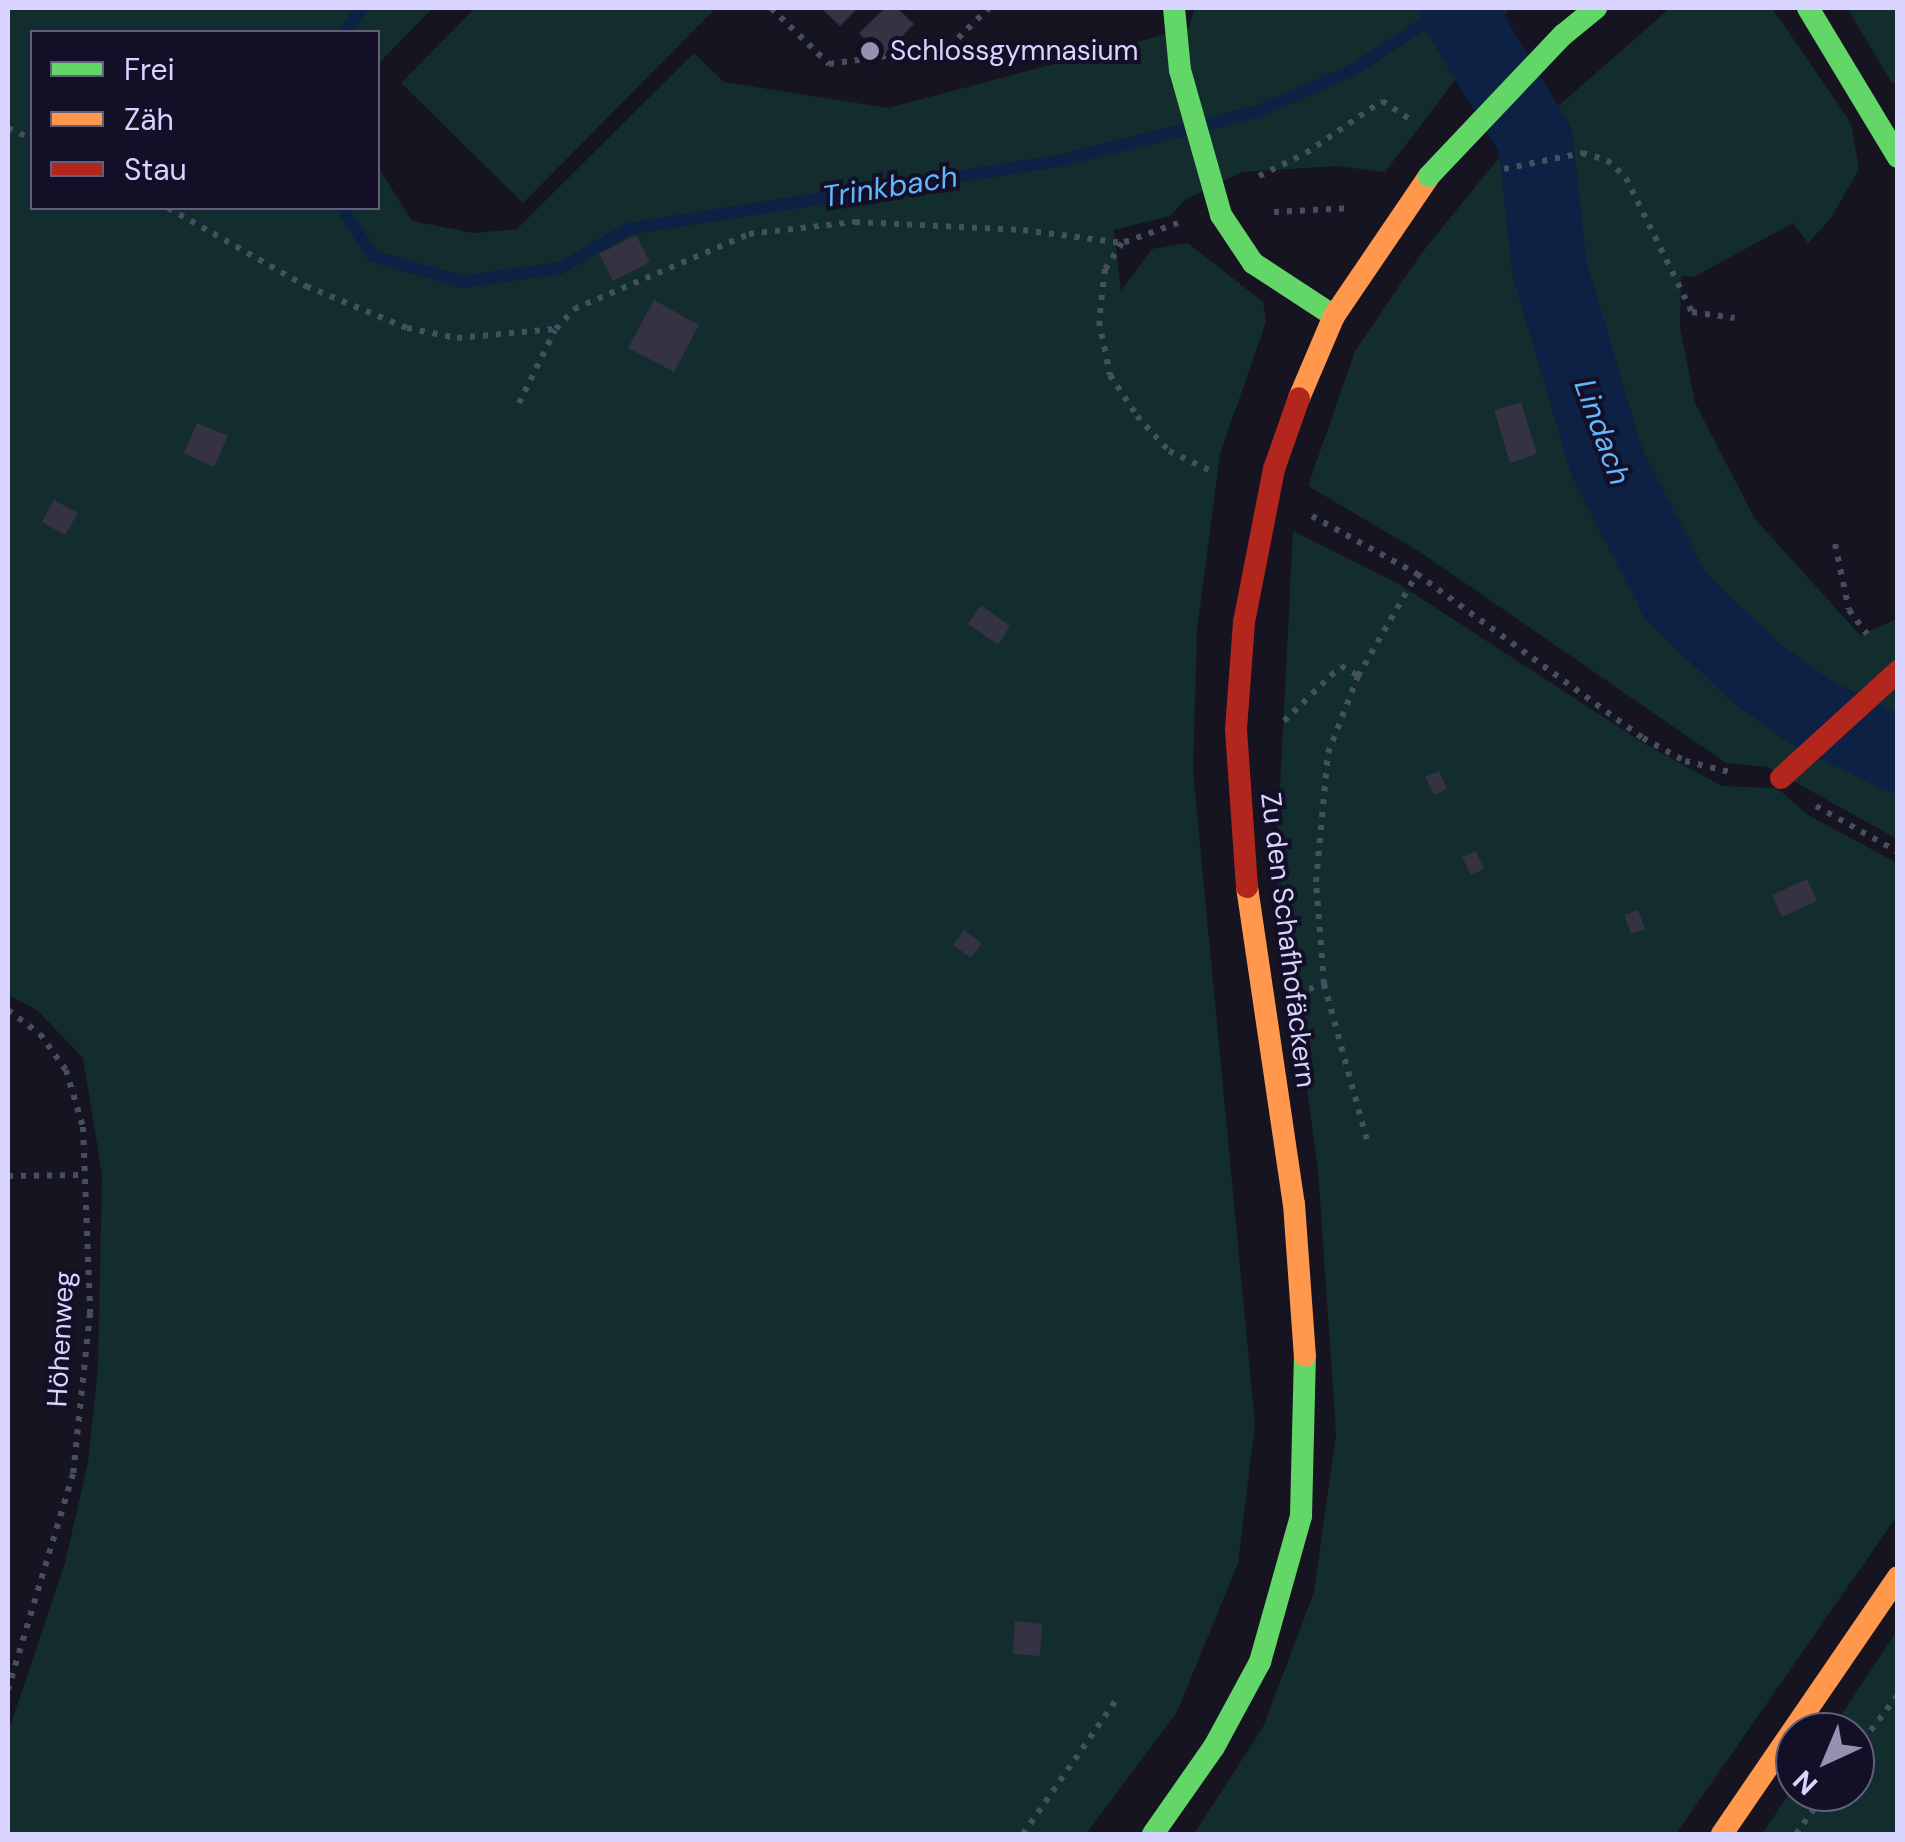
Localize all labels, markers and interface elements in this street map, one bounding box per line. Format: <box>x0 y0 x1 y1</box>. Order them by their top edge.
legend <box>30 30 380 210</box>
place label: Schlossgymnasium <box>890 34 1139 68</box>
marker: Schlossgymnasium <box>859 40 881 62</box>
text: Frei <box>124 50 175 89</box>
text: Zäh <box>124 100 174 139</box>
text: Stau <box>124 150 187 189</box>
water label: Trinkbach <box>820 159 960 215</box>
water label: Lindach <box>1566 374 1638 490</box>
street label: Zu den Schafhofäckern <box>1253 791 1323 1089</box>
street label: Höhenweg <box>41 1270 81 1408</box>
north arrow <box>1775 1712 1875 1812</box>
text: N <box>1785 1762 1825 1803</box>

